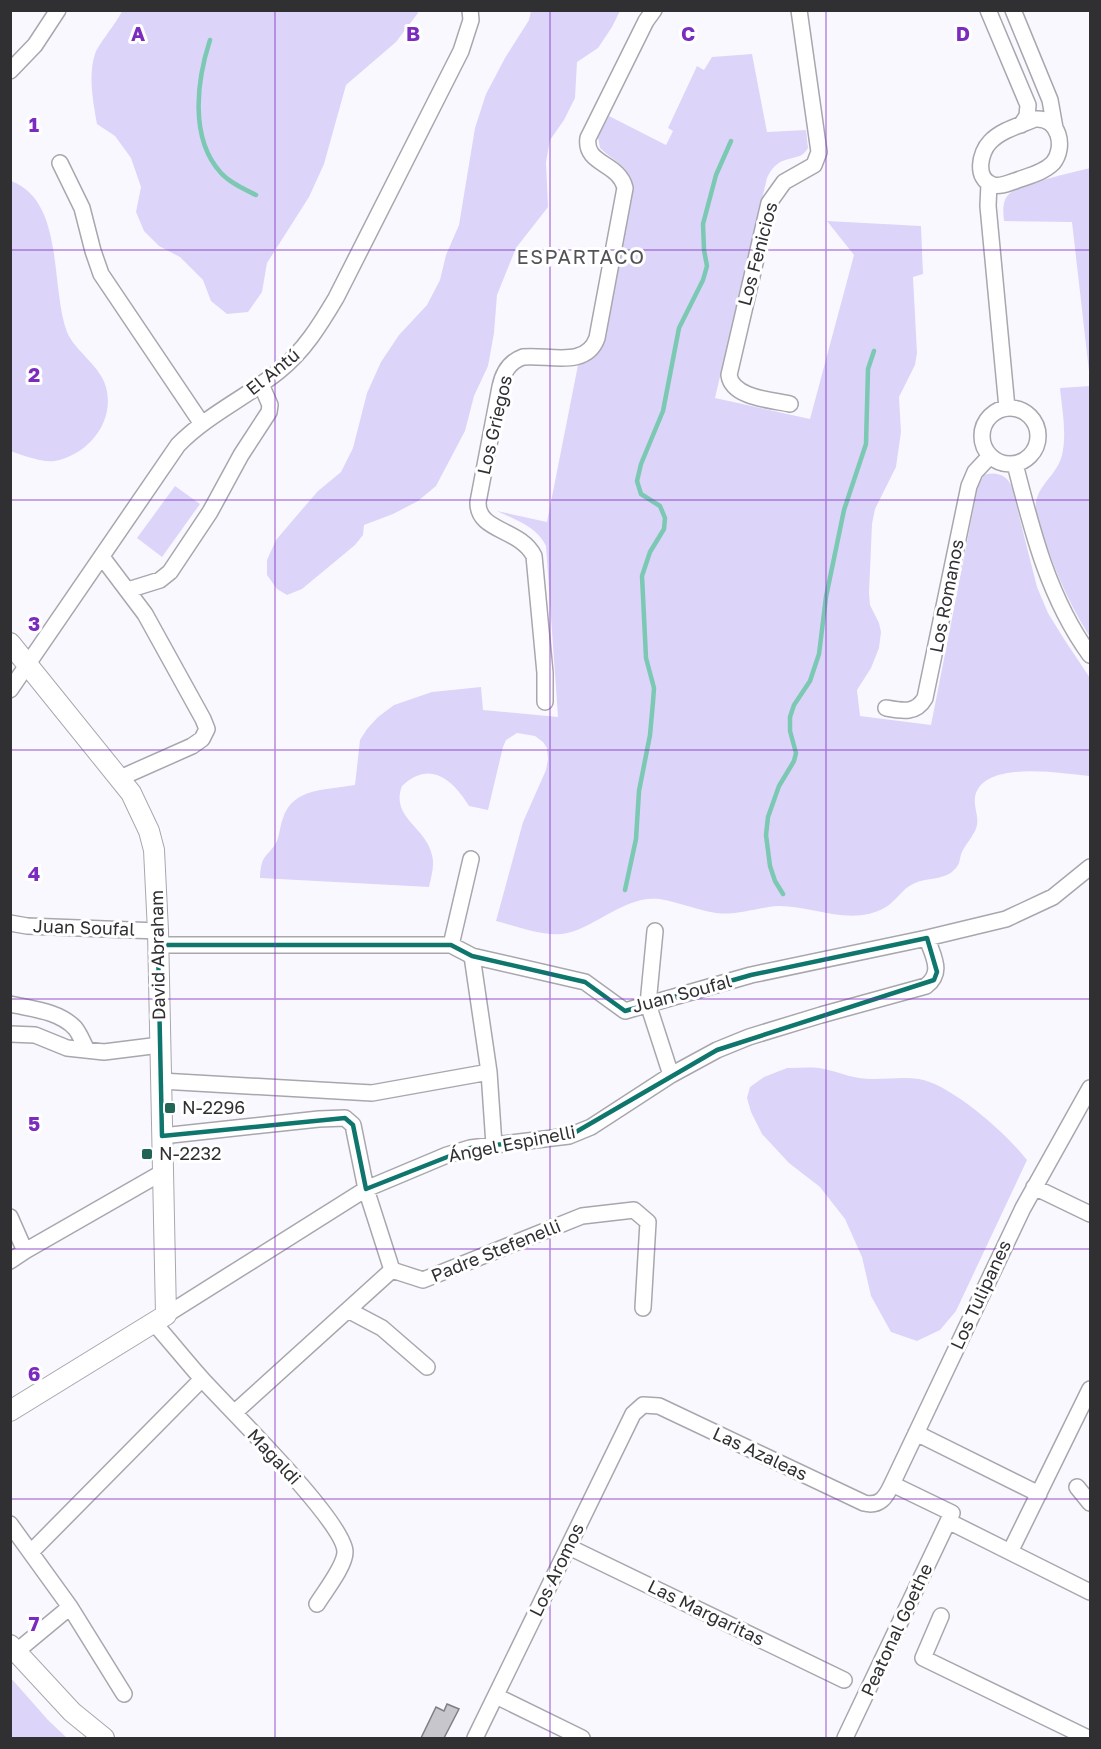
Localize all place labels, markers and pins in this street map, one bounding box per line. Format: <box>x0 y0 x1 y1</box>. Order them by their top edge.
place label: N-2296 <box>182 1096 245 1118</box>
marker: N-2296 <box>163 1101 177 1115</box>
place label: N-2232 <box>159 1142 221 1164</box>
marker: N-2232 <box>140 1147 154 1161</box>

